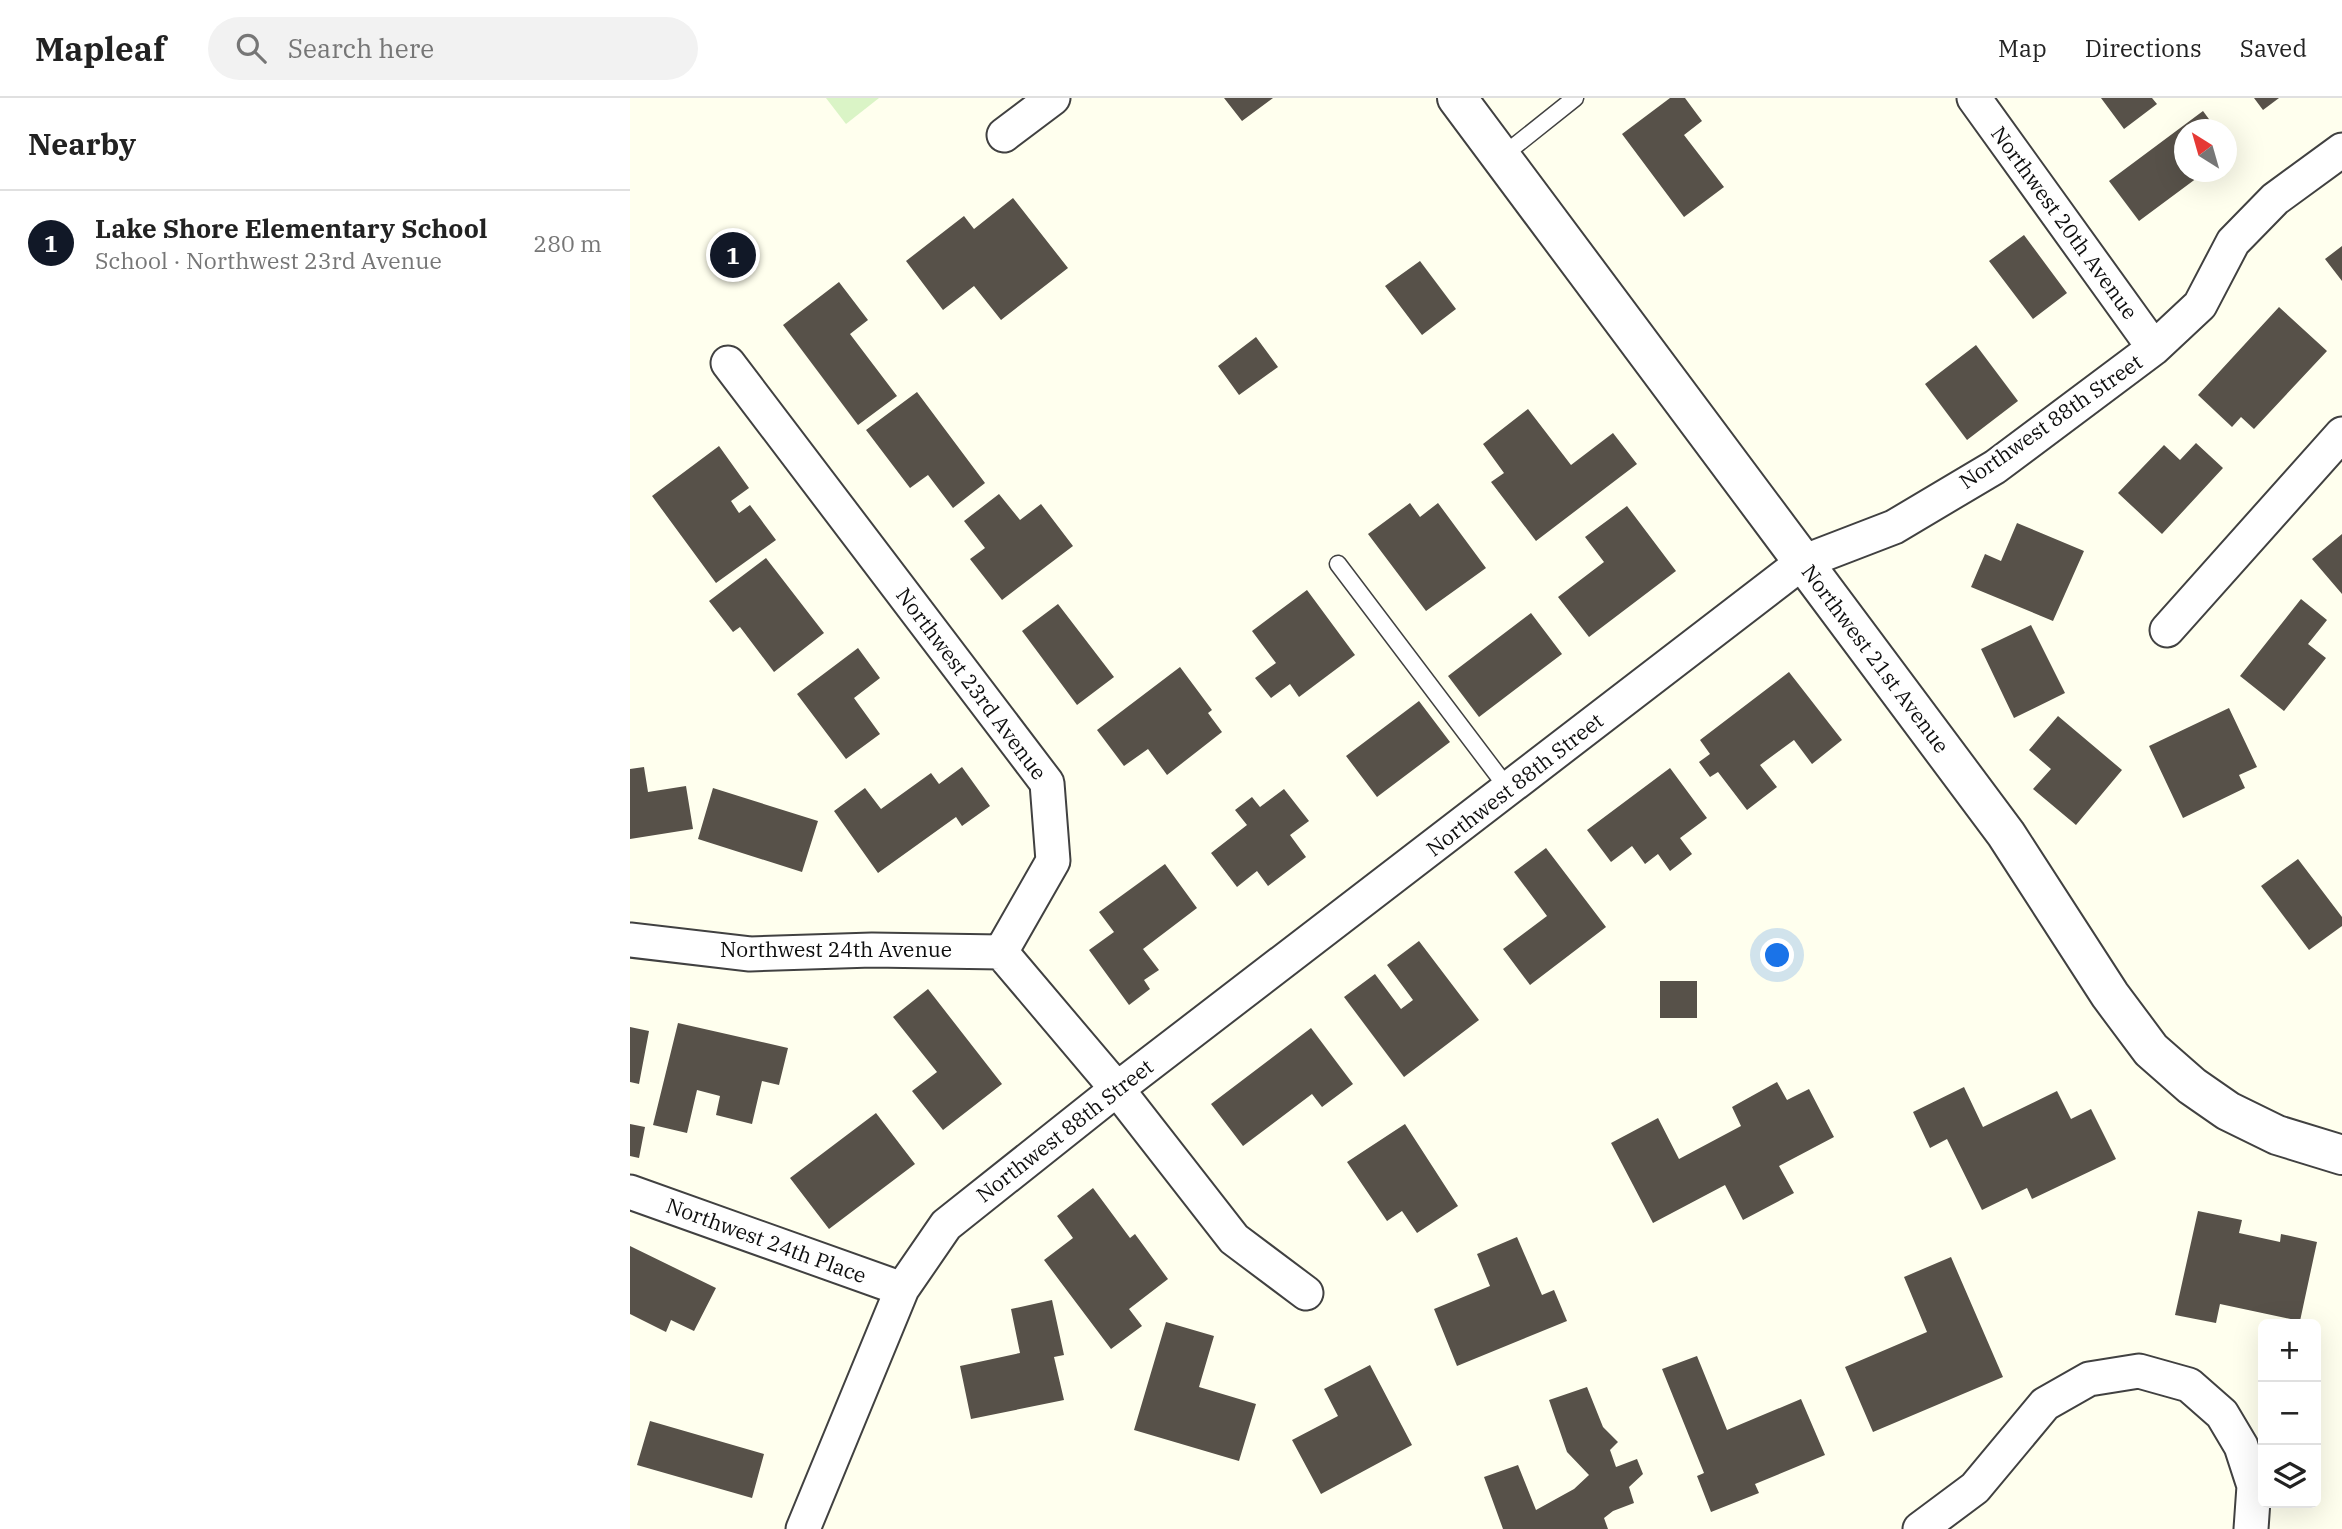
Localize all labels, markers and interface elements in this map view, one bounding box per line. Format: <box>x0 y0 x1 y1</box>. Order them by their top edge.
search box <box>208 17 698 80</box>
text: Mapleaf <box>35 27 166 70</box>
icon: search <box>232 29 270 67</box>
text: Search here <box>288 31 434 65</box>
text: Map <box>1998 32 2047 64</box>
text: Directions <box>2085 32 2202 64</box>
text: Saved <box>2240 32 2307 64</box>
north arrow <box>2174 119 2237 182</box>
street label: Northwest 20th Avenue <box>1985 120 2144 325</box>
text: Nearby <box>28 124 136 163</box>
text: Lake Shore Elementary School <box>95 211 487 245</box>
text: 1 <box>44 228 58 258</box>
text: 280 m <box>533 228 602 258</box>
pin: 1 <box>710 229 756 281</box>
text: School · Northwest 23rd Avenue <box>95 245 442 275</box>
street label: Northwest 88th Street <box>1953 347 2147 495</box>
street label: Northwest 21st Avenue <box>1796 558 1956 758</box>
street label: Northwest 23rd Avenue <box>890 582 1053 785</box>
street label: Northwest 88th Street <box>1420 706 1609 862</box>
street label: Northwest 24th Avenue <box>720 935 952 963</box>
your location <box>1760 938 1794 972</box>
street label: Northwest 88th Street <box>970 1052 1159 1208</box>
street label: Northwest 24th Place <box>662 1191 870 1289</box>
map controls <box>2258 1319 2321 1508</box>
button: + <box>2258 1319 2321 1382</box>
button: − <box>2258 1382 2321 1445</box>
button: layers <box>2258 1445 2321 1508</box>

